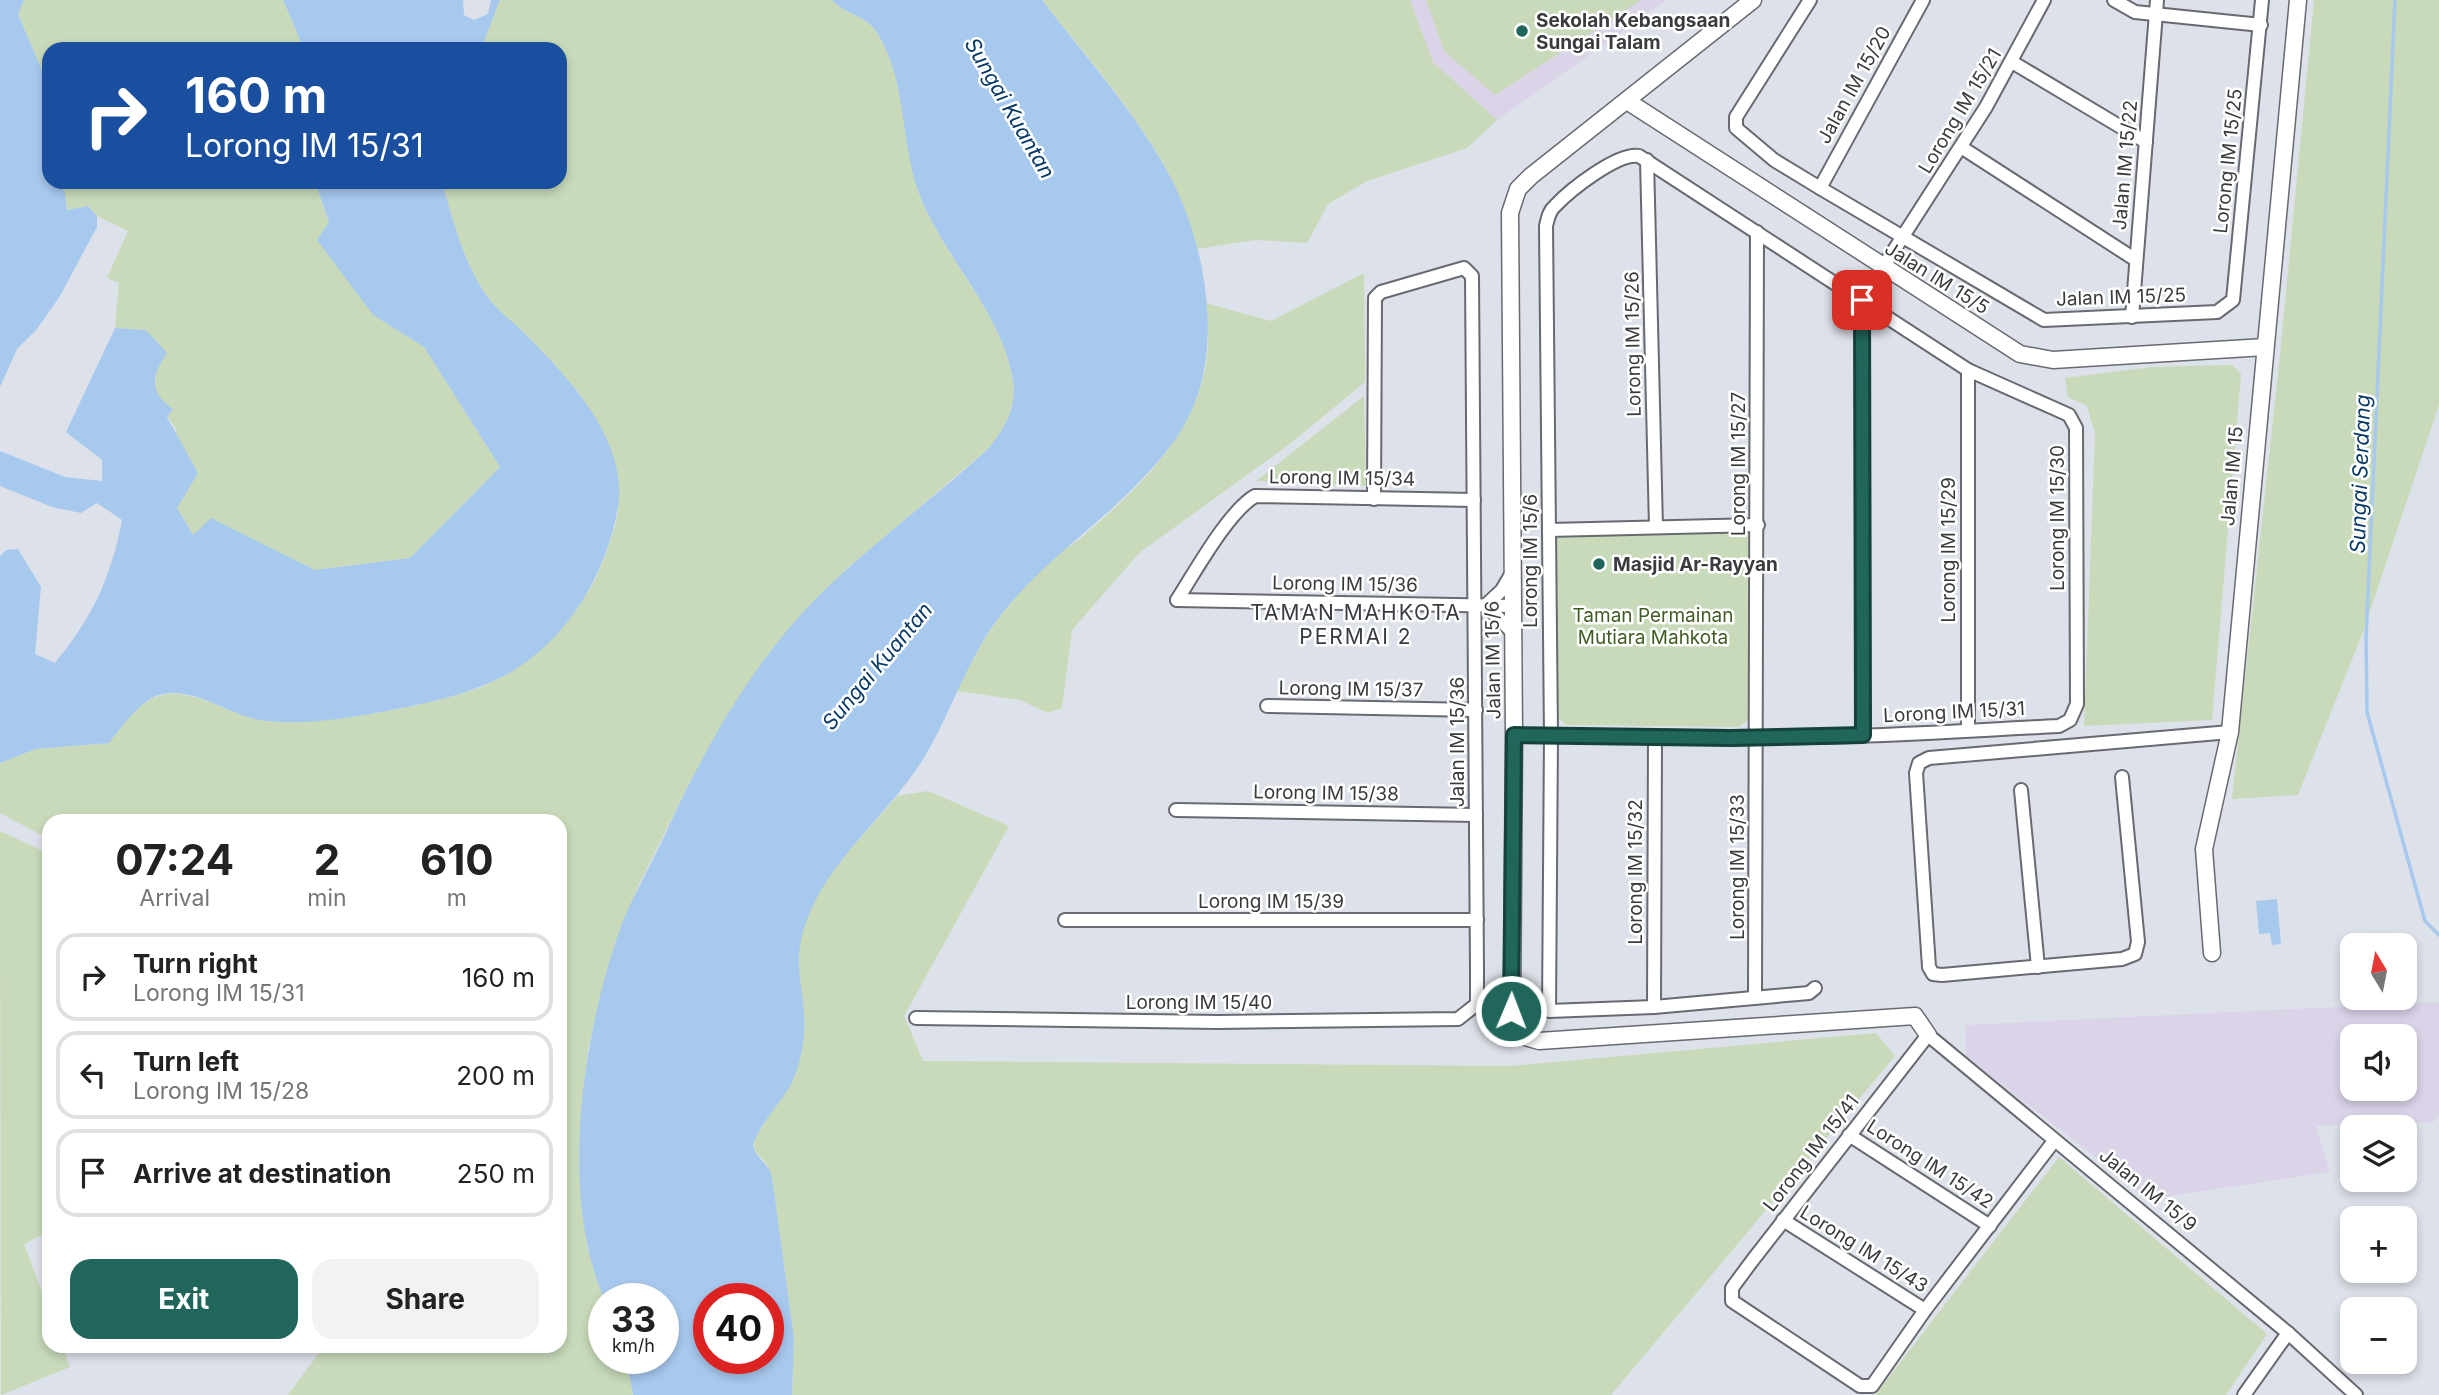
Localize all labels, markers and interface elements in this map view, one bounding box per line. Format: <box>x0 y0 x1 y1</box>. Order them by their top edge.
place label: Sekolah Kebangsaan Sungai Talam <box>1536 9 1730 54</box>
street label: Jalan IM 15/20 <box>1812 22 1896 148</box>
marker: Sekolah Kebangsaan Sungai Talam <box>1514 23 1530 39</box>
water label: Sungai Kuantan <box>960 33 1060 183</box>
street label: Lorong IM 15/21 <box>1914 44 2006 178</box>
text: 160 m <box>185 66 327 125</box>
icon: right <box>70 70 161 161</box>
street label: Lorong IM 15/25 <box>2209 87 2247 235</box>
street label: Jalan IM 15/22 <box>2108 99 2142 231</box>
text: Lorong IM 15/31 <box>185 126 424 165</box>
street label: Jalan IM 15/5 <box>1881 237 1993 319</box>
pin <box>1832 270 1892 330</box>
street label: Lorong IM 15/26 <box>1620 271 1646 417</box>
icon: arrive <box>1843 281 1881 319</box>
street label: Jalan IM 15/25 <box>2056 283 2186 311</box>
street label: Lorong IM 15/27 <box>1727 392 1750 536</box>
water label: Sungai Serdang <box>2345 394 2375 554</box>
street label: Jalan IM 15 <box>2216 425 2248 527</box>
street label: Lorong IM 15/30 <box>2046 445 2069 591</box>
street label: Lorong IM 15/34 <box>1269 465 1415 491</box>
street label: Lorong IM 15/29 <box>1937 477 1960 623</box>
street label: Lorong IM 15/6 <box>1519 494 1542 628</box>
place label: Masjid Ar-Rayyan <box>1613 553 1778 576</box>
marker: Masjid Ar-Rayyan <box>1591 556 1607 572</box>
street label: Lorong IM 15/36 <box>1272 571 1418 597</box>
water label: Sungai Kuantan <box>817 597 937 735</box>
district label: TAMAN MAHKOTA PERMAI 2 <box>1250 600 1462 649</box>
street label: Jalan IM 15/6 <box>1480 600 1506 720</box>
park label: Taman Permainan Mutiara Mahkota <box>1572 604 1734 649</box>
street label: Lorong IM 15/37 <box>1278 676 1424 702</box>
street label: Jalan IM 15/36 <box>1446 677 1469 807</box>
street label: Lorong IM 15/31 <box>1883 697 2025 727</box>
street label: Lorong IM 15/38 <box>1253 780 1399 806</box>
street label: Lorong IM 15/33 <box>1726 794 1749 940</box>
street label: Lorong IM 15/32 <box>1624 799 1647 945</box>
text: 07:24 <box>115 834 234 885</box>
text: 2 <box>314 834 340 885</box>
text: 610 <box>420 834 494 885</box>
text: Arrival <box>139 884 210 912</box>
text: min <box>307 884 347 912</box>
text: m <box>447 884 467 912</box>
street label: Lorong IM 15/39 <box>1198 890 1344 913</box>
north arrow <box>2340 933 2417 1010</box>
map controls <box>2340 933 2417 1374</box>
text: Turn right <box>133 948 258 979</box>
icon: right <box>74 958 112 996</box>
text: 160 m <box>462 962 535 993</box>
position arrow <box>1474 974 1548 1048</box>
text: Lorong IM 15/31 <box>133 979 305 1007</box>
street label: Lorong IM 15/40 <box>1126 991 1272 1014</box>
button: sound <box>2340 1024 2417 1101</box>
text: Turn left <box>133 1046 239 1077</box>
icon: left <box>74 1056 112 1094</box>
text: 200 m <box>456 1060 535 1091</box>
text: Lorong IM 15/28 <box>133 1077 309 1105</box>
street label: Lorong IM 15/41 <box>1758 1090 1864 1216</box>
street label: Lorong IM 15/42 <box>1862 1115 1998 1213</box>
button: layers <box>2340 1115 2417 1192</box>
street label: Jalan IM 15/9 <box>2095 1144 2201 1236</box>
icon: arrive <box>74 1154 112 1192</box>
text: Arrive at destination <box>133 1158 392 1189</box>
text: 250 m <box>457 1158 535 1189</box>
street label: Lorong IM 15/43 <box>1796 1200 1932 1298</box>
button: + <box>2340 1206 2417 1283</box>
button: Exit <box>70 1259 298 1339</box>
button: Share <box>312 1259 539 1339</box>
speed limit sign: 40 <box>693 1283 784 1374</box>
button: − <box>2340 1297 2417 1374</box>
text: 33 <box>611 1298 656 1340</box>
text: km/h <box>612 1335 655 1356</box>

